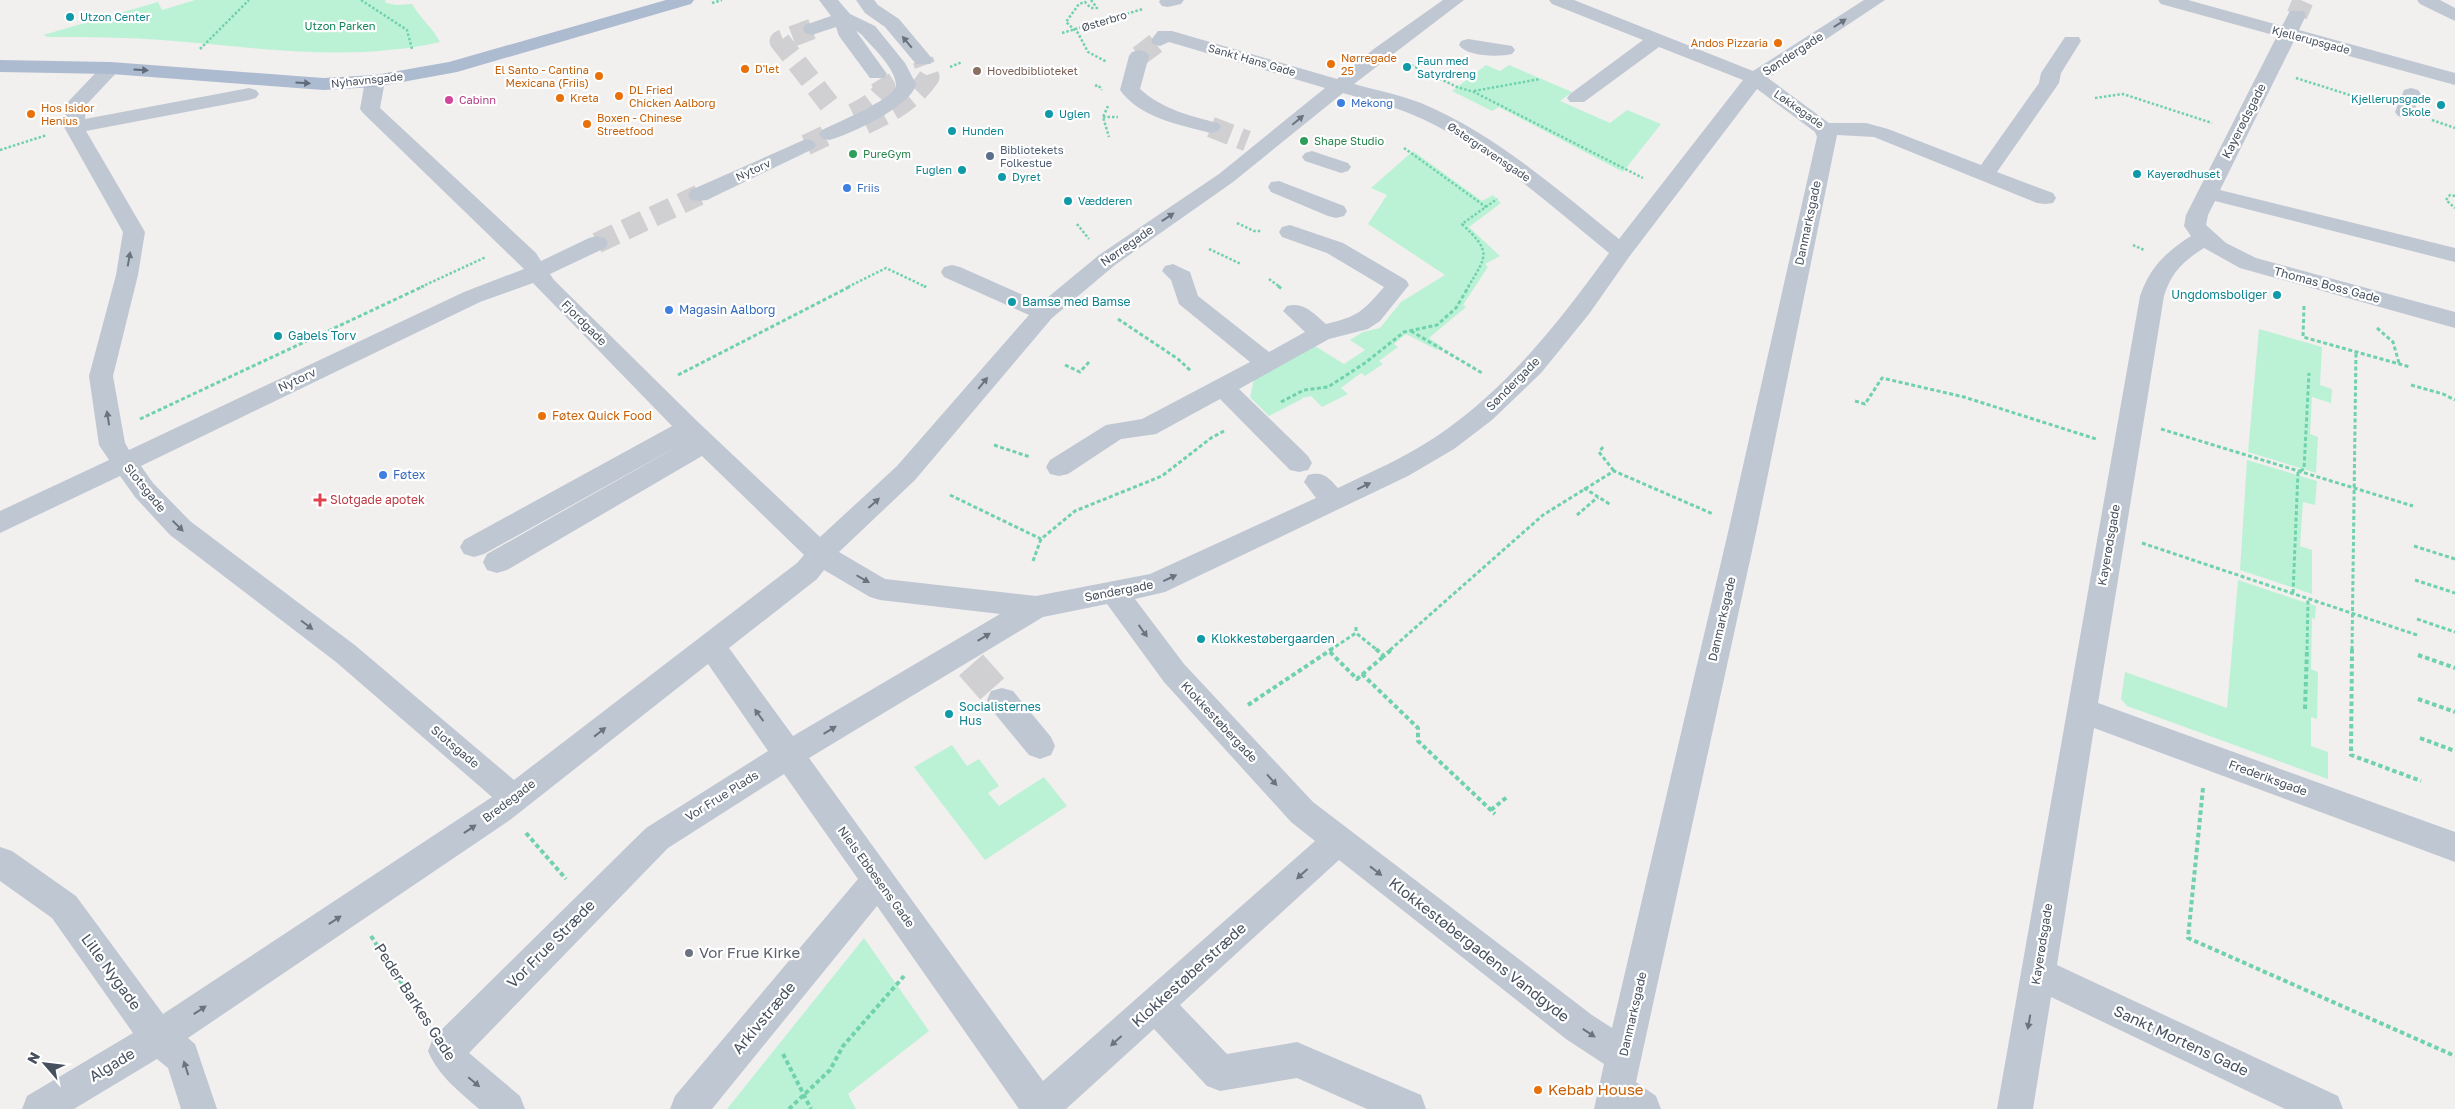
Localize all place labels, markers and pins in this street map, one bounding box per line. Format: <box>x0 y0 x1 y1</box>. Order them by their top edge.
place label: Utzon Center <box>80 10 151 23</box>
marker: Utzon Center <box>64 11 76 23</box>
place label: Andos Pizzaria <box>1691 36 1768 49</box>
marker: Andos Pizzaria <box>1772 37 1784 49</box>
place label: Nørregade 25 <box>1341 51 1397 77</box>
place label: Faun med Satyrdreng <box>1417 54 1476 80</box>
marker: Nørregade 25 <box>1325 58 1337 70</box>
marker: Faun med Satyrdreng <box>1401 61 1413 73</box>
place label: D'let <box>755 62 779 75</box>
place label: El Santo - Cantina Mexicana (Friis) <box>495 63 589 89</box>
marker: D'let <box>739 63 751 75</box>
place label: Hovedbiblioteket <box>987 64 1078 77</box>
marker: Hovedbiblioteket <box>971 65 983 77</box>
marker: El Santo - Cantina Mexicana (Friis) <box>593 70 605 82</box>
place label: DL Fried Chicken Aalborg <box>629 83 716 109</box>
marker: DL Fried Chicken Aalborg <box>613 90 625 102</box>
place label: Kreta <box>570 91 599 104</box>
marker: Kreta <box>554 92 566 104</box>
place label: Kjellerupsgade Skole <box>2351 92 2431 118</box>
place label: Cabinn <box>459 93 496 106</box>
marker: Cabinn <box>443 94 455 106</box>
place label: Mekong <box>1351 96 1393 109</box>
marker: Mekong <box>1335 97 1347 109</box>
marker: Kjellerupsgade Skole <box>2435 99 2447 111</box>
place label: Hos Isidor Henius <box>41 101 95 127</box>
place label: Uglen <box>1059 107 1090 120</box>
marker: Hos Isidor Henius <box>25 108 37 120</box>
marker: Uglen <box>1043 108 1055 120</box>
place label: Boxen - Chinese Streetfood <box>597 111 682 137</box>
marker: Boxen - Chinese Streetfood <box>581 118 593 130</box>
place label: Hunden <box>962 124 1004 137</box>
marker: Hunden <box>946 125 958 137</box>
place label: Shape Studio <box>1314 134 1385 147</box>
marker: Shape Studio <box>1298 135 1310 147</box>
place label: Bibliotekets Folkestue <box>1000 143 1064 169</box>
place label: PureGym <box>863 147 911 160</box>
marker: PureGym <box>847 148 859 160</box>
marker: Bibliotekets Folkestue <box>984 150 996 162</box>
place label: Fuglen <box>915 163 952 176</box>
marker: Fuglen <box>956 164 968 176</box>
place label: Kayerødhuset <box>2147 167 2220 180</box>
marker: Kayerødhuset <box>2131 168 2143 180</box>
place label: Dyret <box>1012 170 1041 183</box>
marker: Dyret <box>996 171 1008 183</box>
place label: Friis <box>857 181 880 194</box>
marker: Friis <box>841 182 853 194</box>
place label: Vædderen <box>1078 194 1132 207</box>
marker: Vædderen <box>1062 195 1074 207</box>
place label: Ungdomsboliger <box>2171 287 2267 302</box>
marker: Ungdomsboliger <box>2271 289 2283 301</box>
place label: Bamse med Bamse <box>1022 294 1131 309</box>
marker: Bamse med Bamse <box>1006 296 1018 308</box>
place label: Magasin Aalborg <box>679 302 775 317</box>
marker: Magasin Aalborg <box>663 304 675 316</box>
place label: Gabels Torv <box>288 328 356 343</box>
marker: Gabels Torv <box>272 330 284 342</box>
place label: Føtex Quick Food <box>552 408 652 423</box>
marker: Føtex Quick Food <box>536 410 548 422</box>
place label: Føtex <box>393 467 426 482</box>
marker: Føtex <box>377 469 389 481</box>
place label: Slotgade apotek <box>330 492 425 507</box>
marker: Slotgade apotek <box>314 494 326 506</box>
place label: Klokkestøbergaarden <box>1211 631 1335 646</box>
marker: Klokkestøbergaarden <box>1195 633 1207 645</box>
place label: Socialisternes Hus <box>959 699 1041 728</box>
marker: Socialisternes Hus <box>943 708 955 720</box>
place label: Vor Frue Kirke <box>699 943 800 961</box>
marker: Vor Frue Kirke <box>683 947 695 959</box>
place label: Kebab House <box>1548 1080 1644 1098</box>
marker: Kebab House <box>1532 1084 1544 1096</box>

